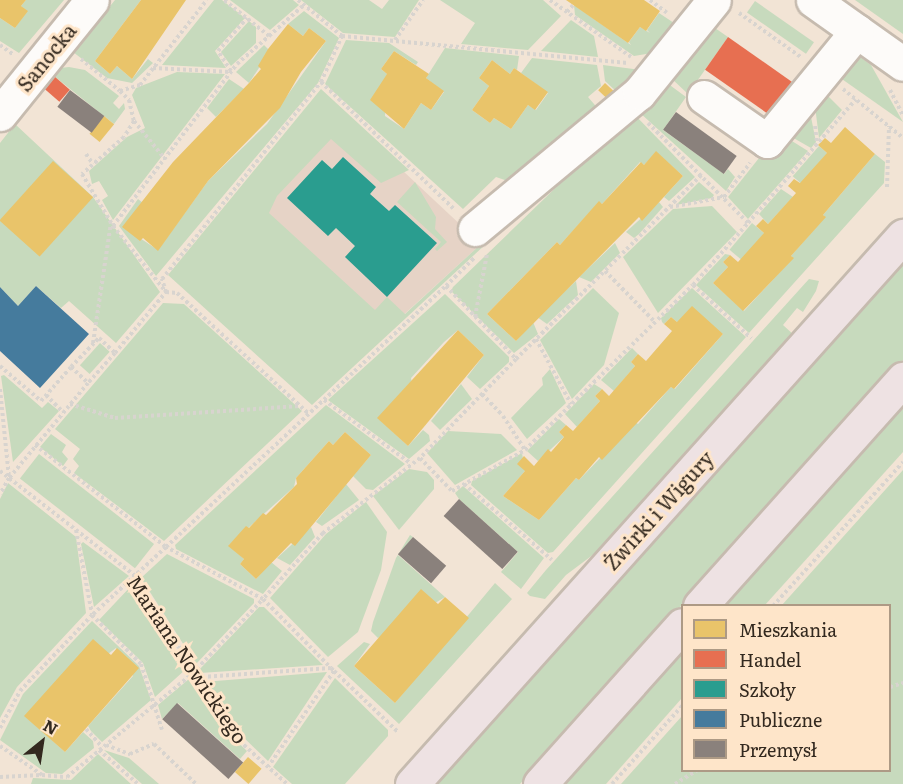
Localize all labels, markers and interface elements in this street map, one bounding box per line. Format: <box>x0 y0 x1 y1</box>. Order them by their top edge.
street label: Sanocka <box>12 18 80 96</box>
street label: Żwirki i Wigury <box>598 446 718 574</box>
street label: Mariana Nowickiego <box>123 570 253 748</box>
legend <box>681 604 891 772</box>
text: Mieszkania <box>739 616 837 643</box>
text: Handel <box>739 646 801 673</box>
text: Szkoły <box>739 676 796 703</box>
text: Publiczne <box>739 706 822 733</box>
north arrow <box>12 712 72 772</box>
text: N <box>39 713 63 740</box>
text: Przemysł <box>739 736 817 763</box>

